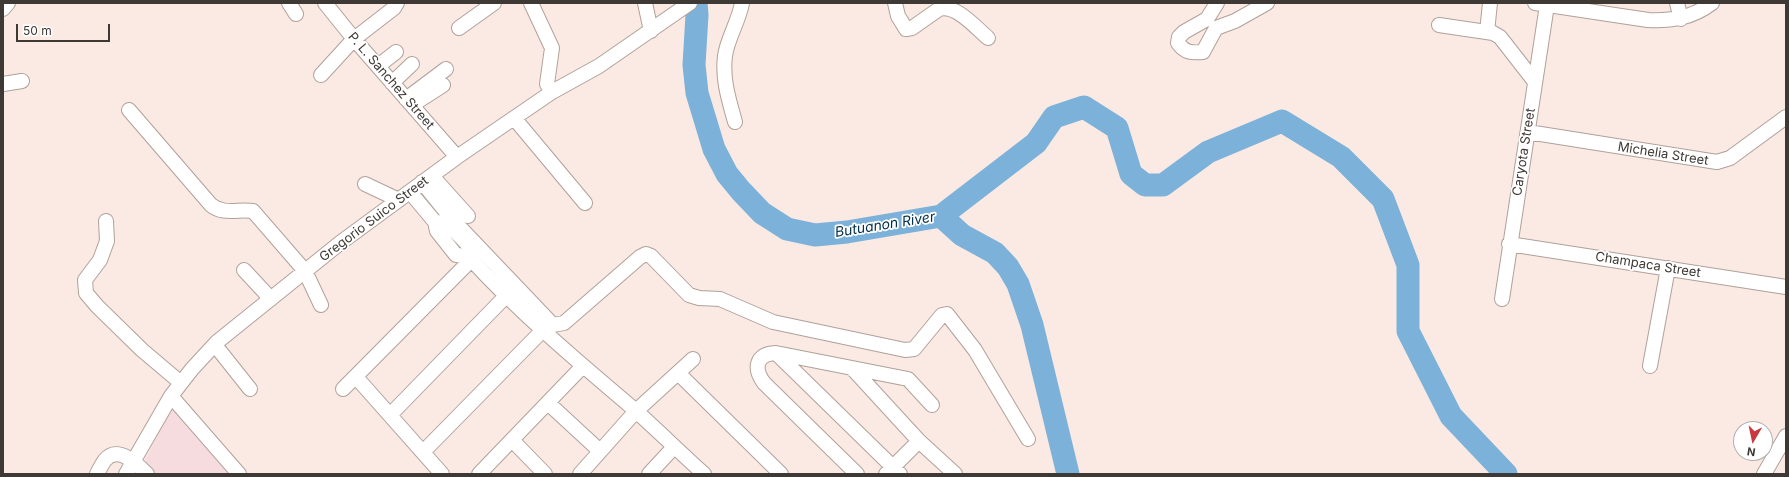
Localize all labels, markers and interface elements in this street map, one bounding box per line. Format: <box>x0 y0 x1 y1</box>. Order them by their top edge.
scale bar <box>18 16 112 42</box>
text: 50 m <box>23 23 52 38</box>
street label: P. L. Sanchez Street <box>345 29 437 133</box>
street label: Caryota Street <box>1509 107 1539 197</box>
street label: Michelia Street <box>1617 139 1709 169</box>
street label: Gregorio Suico Street <box>317 173 431 265</box>
water label: Butuanon River <box>834 209 936 241</box>
street label: Champaca Street <box>1594 249 1702 281</box>
north arrow <box>1733 421 1773 461</box>
text: N <box>1746 444 1757 459</box>

